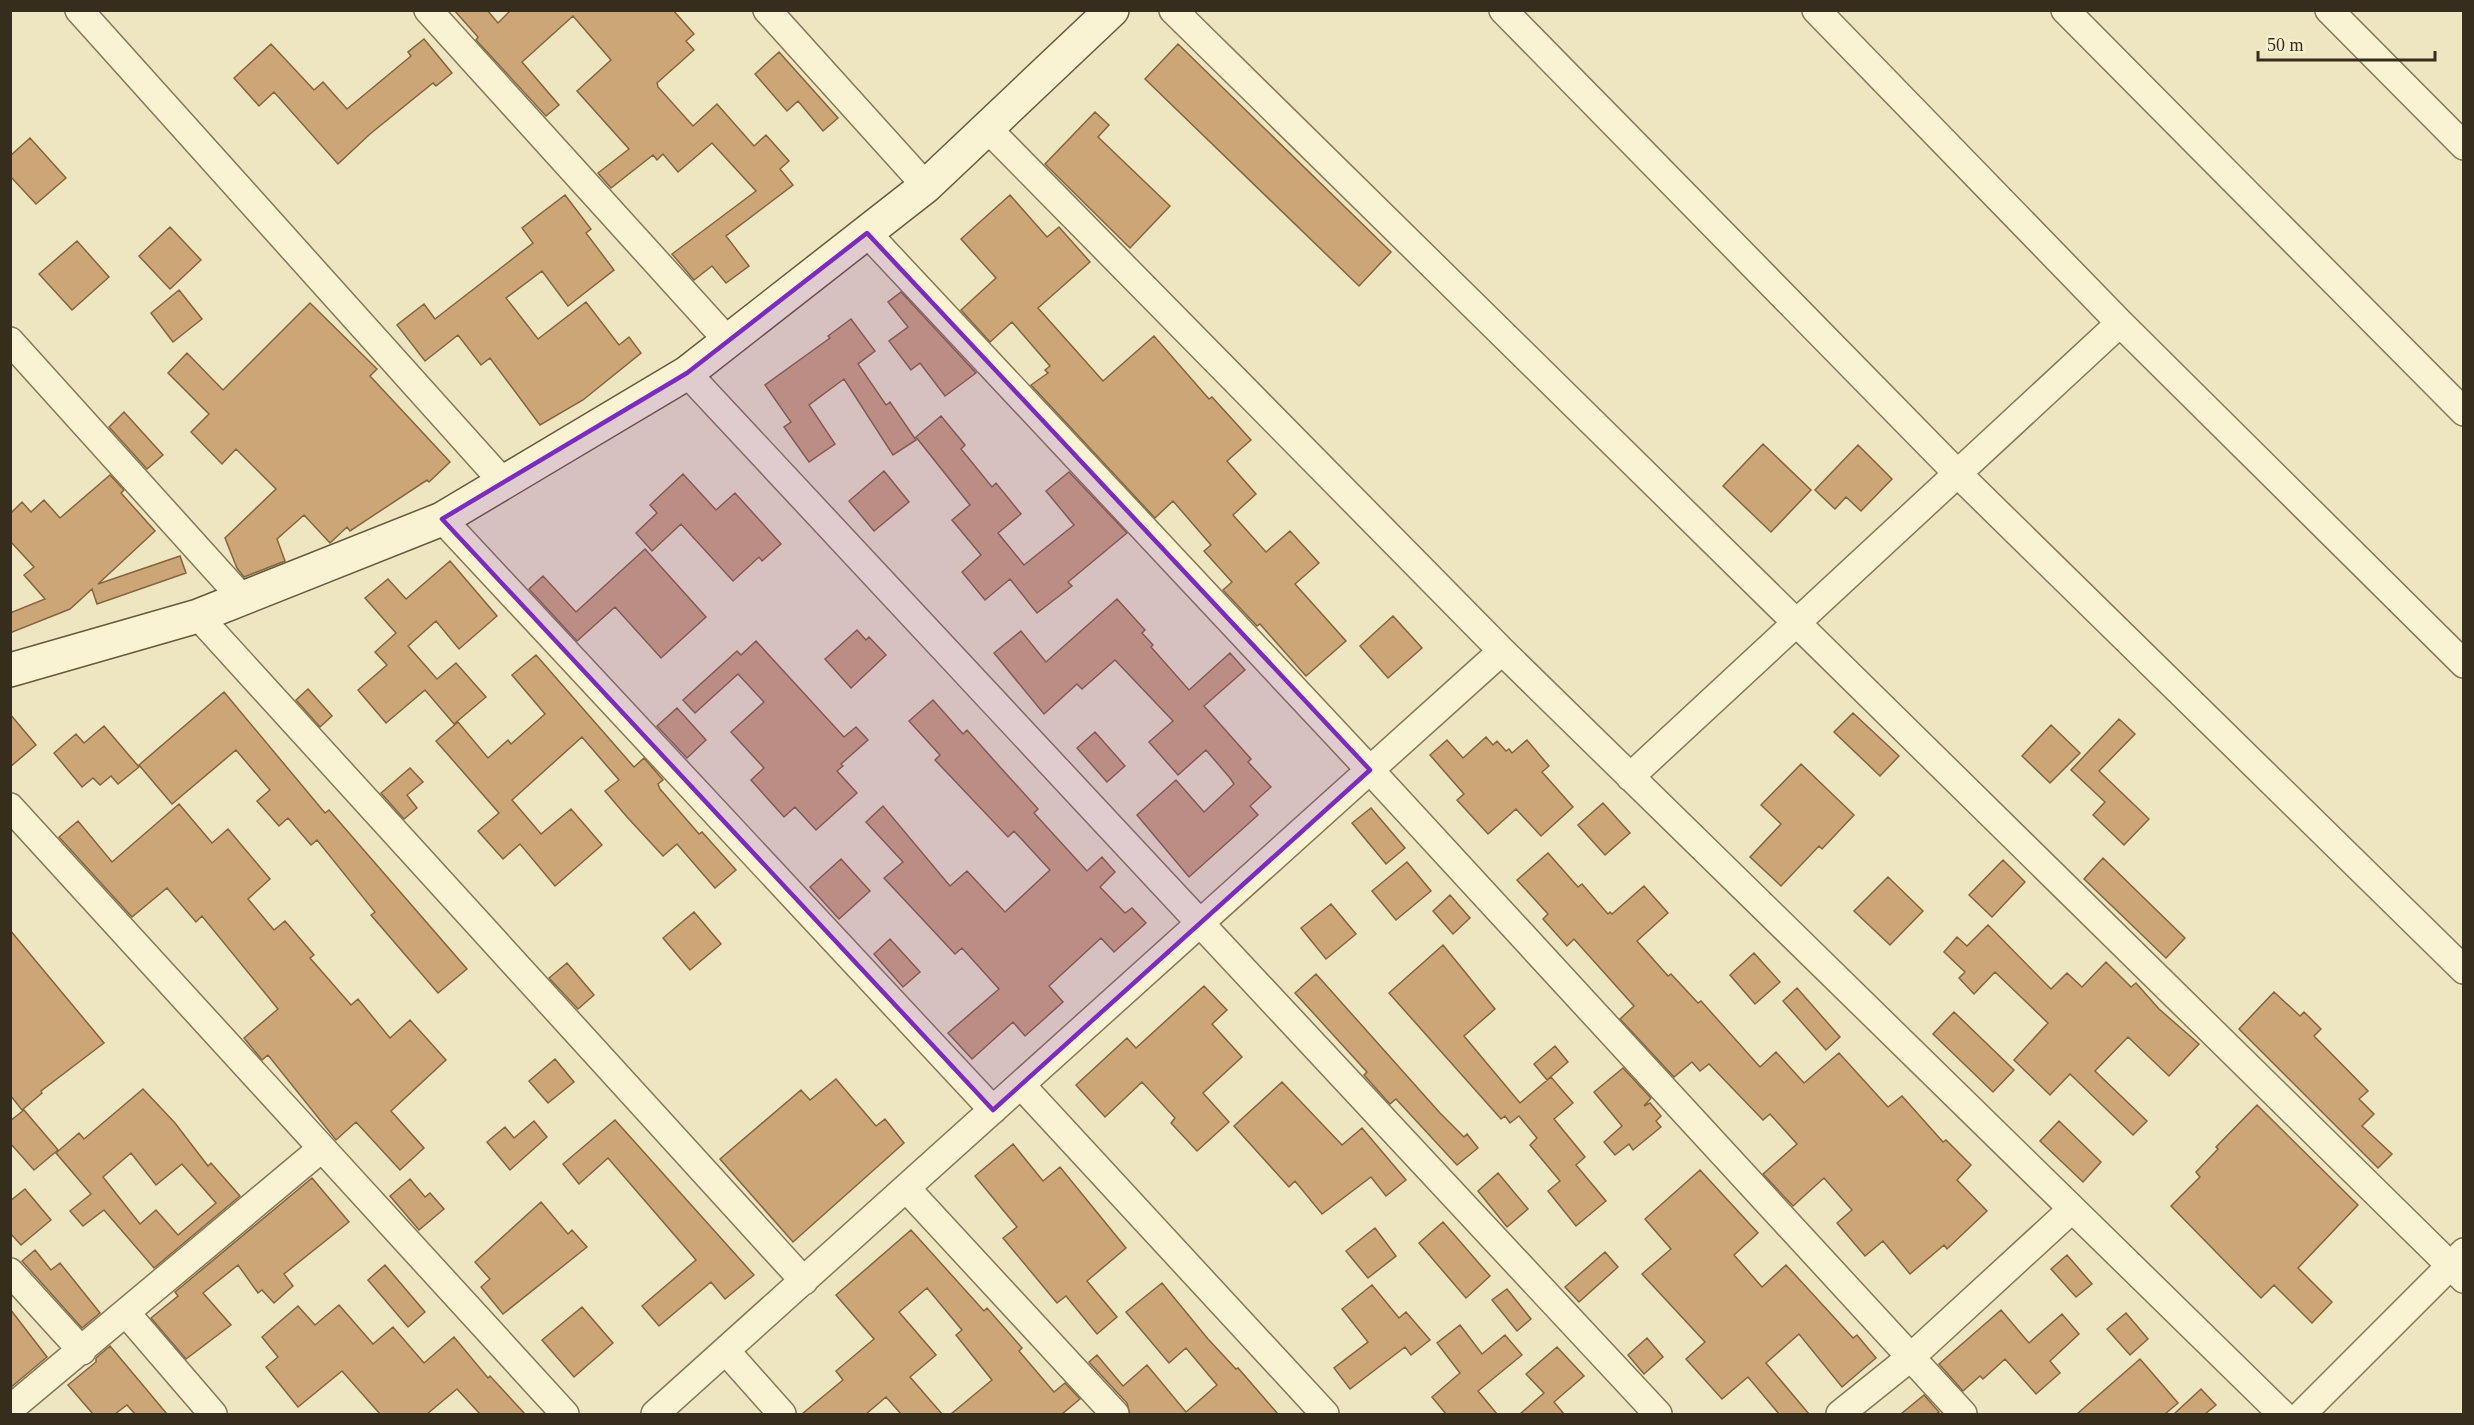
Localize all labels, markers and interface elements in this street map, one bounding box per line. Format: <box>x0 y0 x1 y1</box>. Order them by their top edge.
scale bar <box>2258 24 2435 62</box>
text: 50 m <box>2267 35 2304 55</box>

